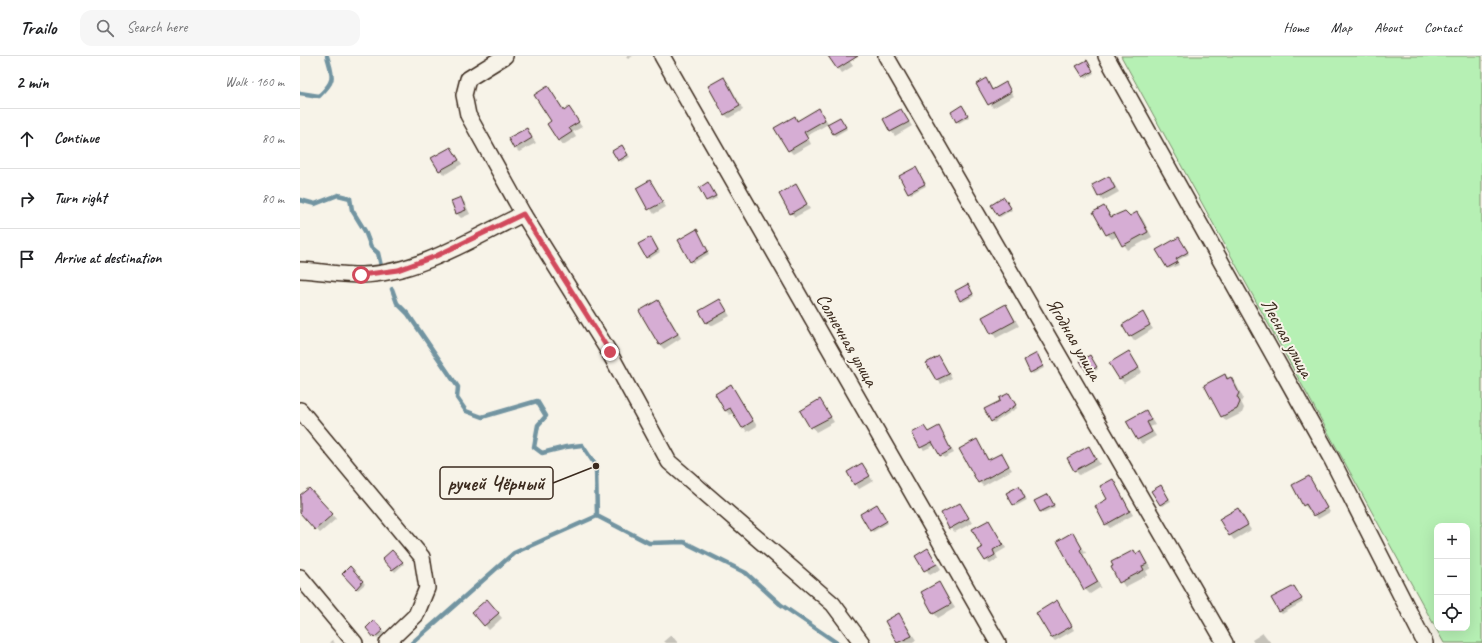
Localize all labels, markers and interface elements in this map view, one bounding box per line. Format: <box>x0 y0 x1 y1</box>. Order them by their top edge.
search box <box>80 10 360 46</box>
text: Trailo <box>20 16 56 40</box>
icon: search <box>94 17 116 39</box>
text: Search here <box>126 18 188 37</box>
text: Home <box>1283 19 1309 36</box>
text: Map <box>1331 19 1352 36</box>
text: About <box>1374 19 1402 36</box>
text: Contact <box>1424 19 1462 36</box>
text: 2 min <box>16 72 49 93</box>
text: Walk · 160 m <box>225 74 284 90</box>
icon: ahead <box>16 128 38 150</box>
text: Continue <box>54 129 99 148</box>
text: 80 m <box>262 131 284 147</box>
icon: right <box>16 188 38 210</box>
text: Turn right <box>54 189 107 208</box>
text: 80 m <box>262 191 284 207</box>
icon: arrive <box>16 248 38 270</box>
text: Arrive at destination <box>54 249 161 268</box>
route start <box>352 266 370 284</box>
street label: Солнечная улица <box>811 289 884 392</box>
street label: Ягодная улица <box>1041 294 1108 386</box>
street label: Лесная улица <box>1255 294 1320 384</box>
route end <box>601 343 619 361</box>
callout: ручей Чёрный <box>440 467 553 499</box>
text: ручей Чёрный <box>448 471 546 496</box>
map controls <box>1434 523 1470 631</box>
button: + <box>1434 523 1470 559</box>
button: − <box>1434 559 1470 595</box>
button: locate <box>1434 595 1470 631</box>

